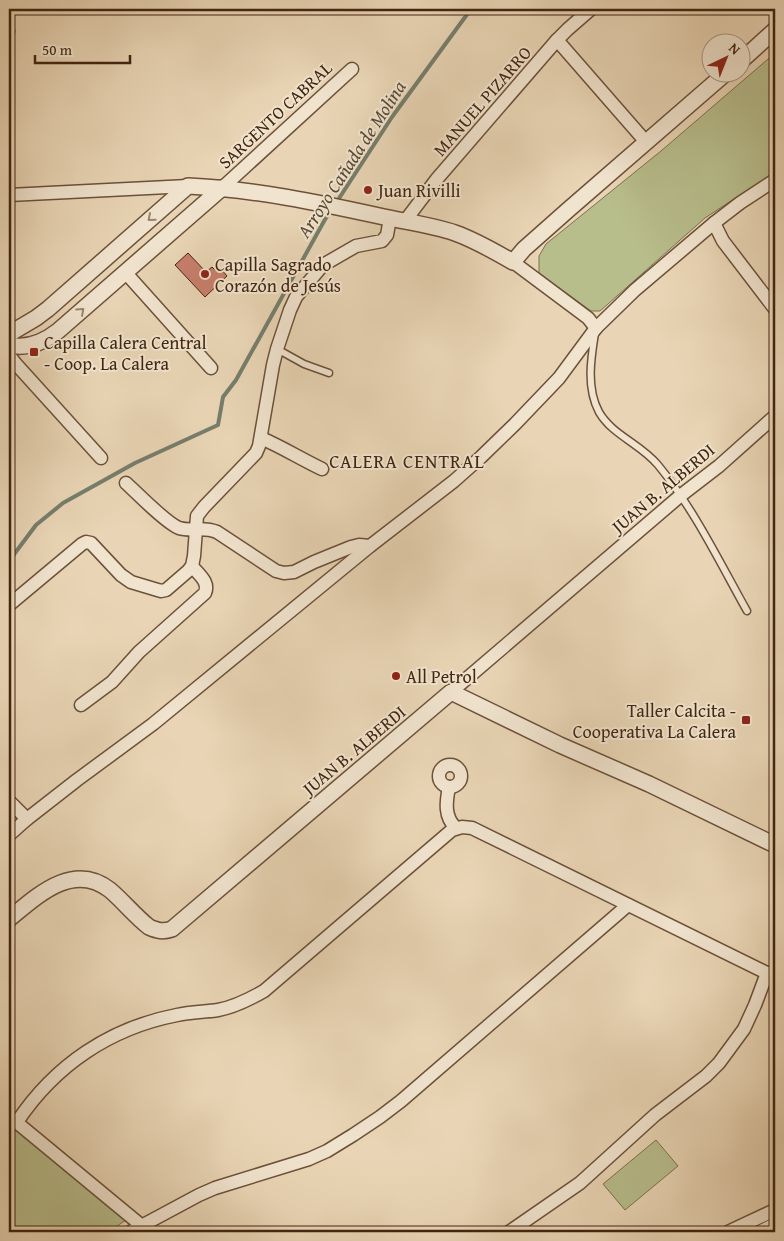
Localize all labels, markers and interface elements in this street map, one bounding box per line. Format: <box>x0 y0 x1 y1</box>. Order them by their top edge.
scale bar <box>35 32 130 64</box>
north arrow <box>702 32 752 82</box>
text: N <box>725 38 746 59</box>
text: 50 m <box>42 39 73 60</box>
street label: MANUEL PIZARRO <box>426 40 538 162</box>
street label: SARGENTO CABRAL <box>212 55 338 175</box>
water label: Arroyo Cañada de Molina <box>289 75 413 244</box>
place label: Juan Rivilli <box>376 177 461 204</box>
marker: Juan Rivilli <box>362 184 374 196</box>
one-way arrow <box>148 213 157 222</box>
place label: Capilla Sagrado Corazón de Jesús <box>215 251 341 299</box>
marker: Capilla Sagrado Corazón de Jesús <box>199 268 211 280</box>
one-way arrow <box>76 308 85 317</box>
place label: Capilla Calera Central - Coop. La Calera <box>44 329 207 377</box>
marker: Capilla Calera Central - Coop. La Calera <box>28 346 40 358</box>
street label: JUAN B. ALBERDI <box>604 437 721 541</box>
district label: CALERA CENTRAL <box>329 447 485 475</box>
place label: All Petrol <box>406 663 477 690</box>
marker: All Petrol <box>390 670 402 682</box>
place label: Taller Calcita - Cooperativa La Calera <box>573 697 736 745</box>
street label: JUAN B. ALBERDI <box>295 699 412 803</box>
marker: Taller Calcita - Cooperativa La Calera <box>740 714 752 726</box>

